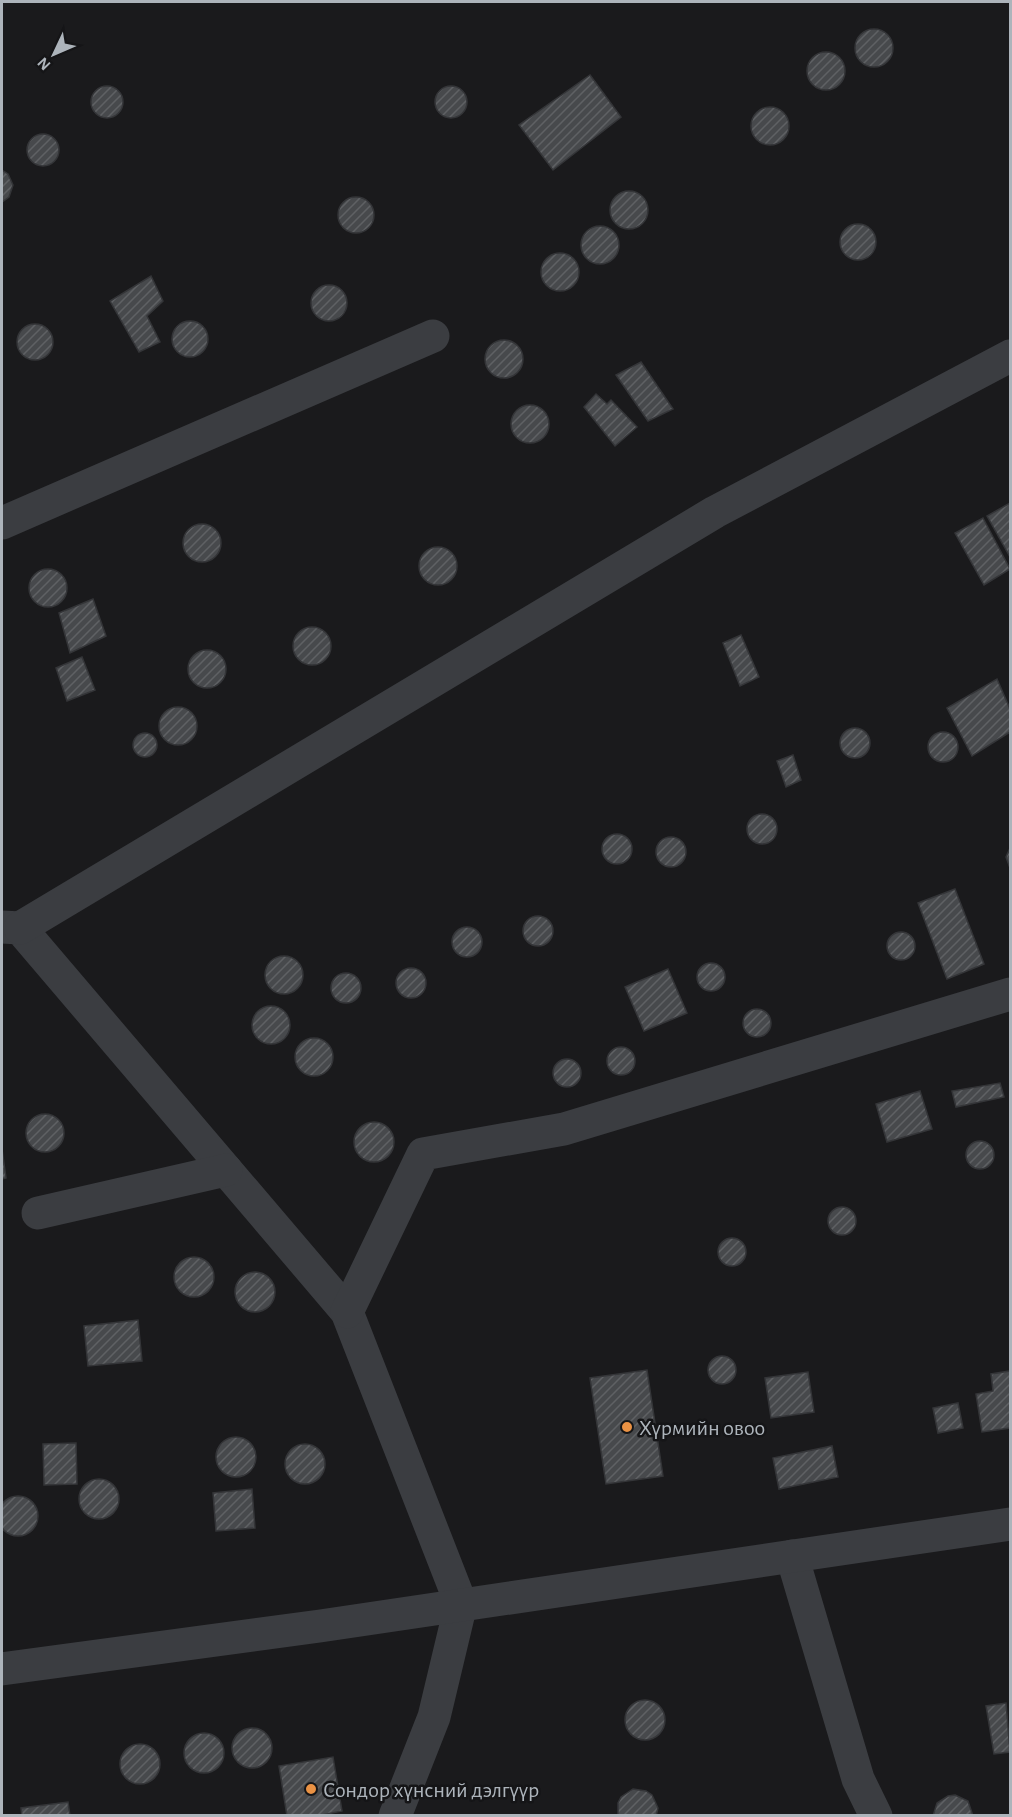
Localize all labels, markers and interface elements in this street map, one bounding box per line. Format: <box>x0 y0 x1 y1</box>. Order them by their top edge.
north arrow <box>24 24 84 84</box>
text: N <box>34 54 54 73</box>
place label: Хүрмийн овоо <box>639 1417 765 1439</box>
marker: Хүрмийн овоо <box>620 1420 634 1434</box>
place label: Сондор хүнсний дэлгүүр <box>323 1779 539 1801</box>
marker: Сондор хүнсний дэлгүүр <box>304 1782 318 1796</box>

